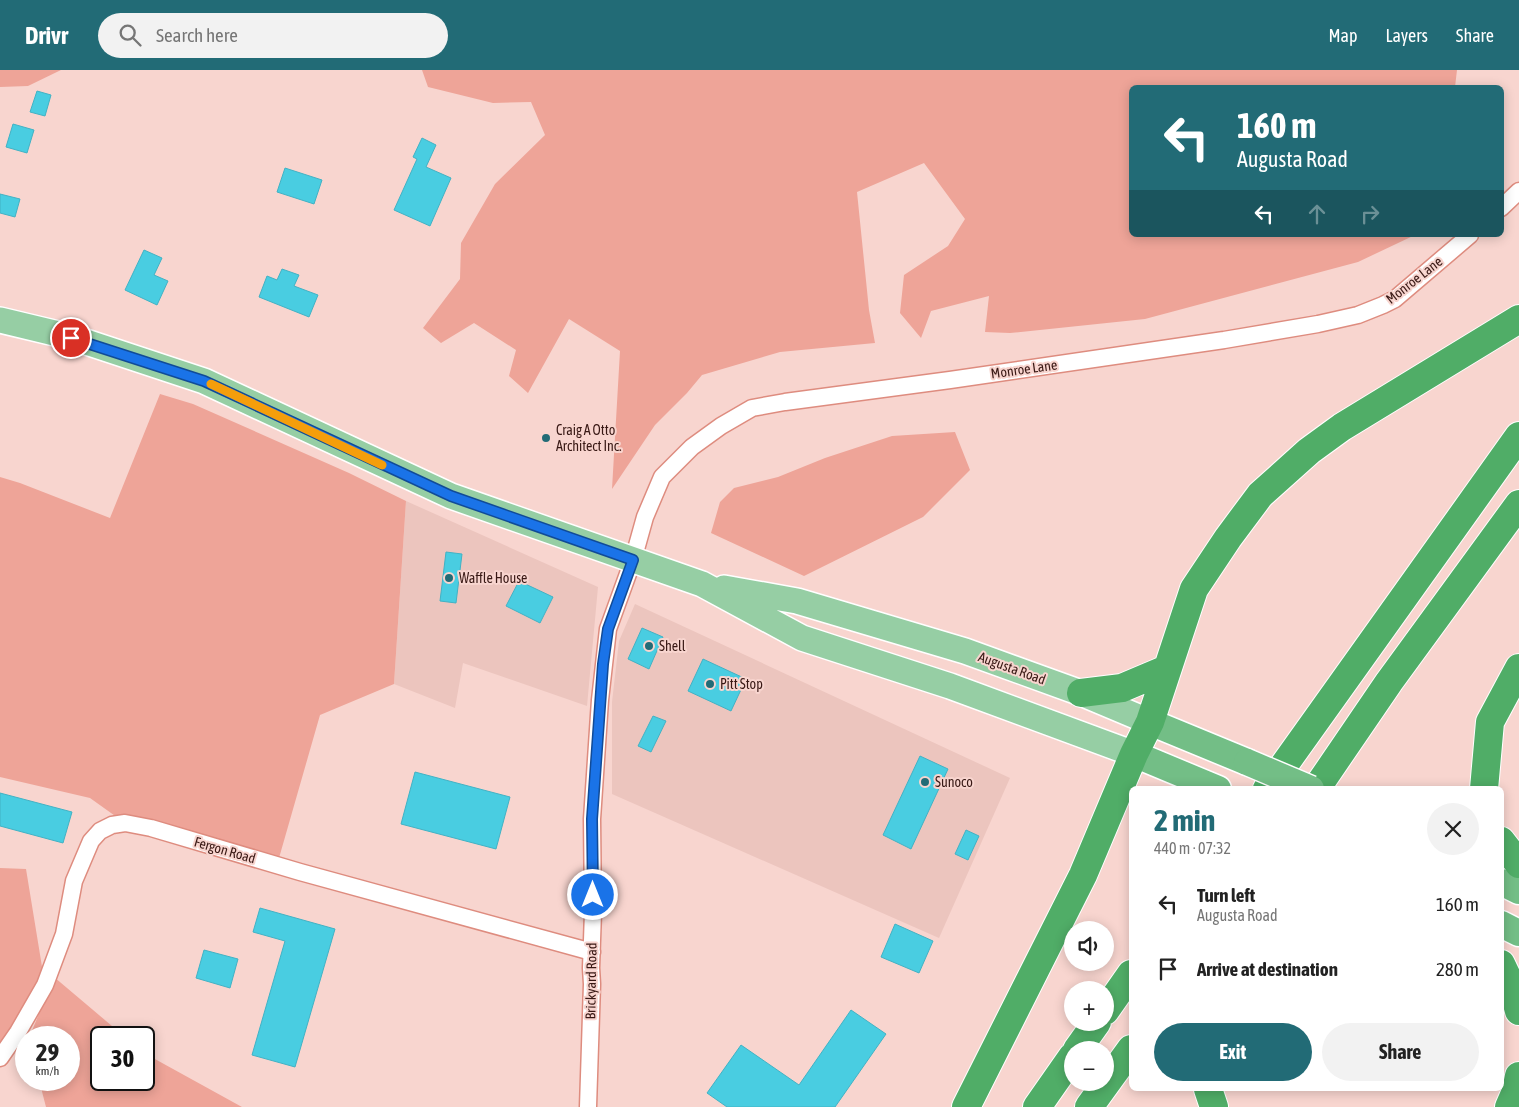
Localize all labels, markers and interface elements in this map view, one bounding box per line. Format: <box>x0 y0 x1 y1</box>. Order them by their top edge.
search box <box>98 13 448 58</box>
icon: search <box>116 21 144 49</box>
text: Drivr <box>25 22 68 49</box>
text: Search here <box>156 24 238 46</box>
text: Map <box>1328 25 1357 46</box>
text: Layers <box>1385 25 1428 46</box>
text: Share <box>1456 25 1494 46</box>
icon: left <box>1154 105 1219 170</box>
text: 160 m <box>1237 105 1316 145</box>
text: Augusta Road <box>1237 146 1348 172</box>
icon: left <box>1250 200 1278 228</box>
icon: ahead <box>1303 200 1331 228</box>
icon: right <box>1356 200 1384 228</box>
street label: Monroe Lane <box>1383 253 1445 307</box>
pin <box>50 317 92 359</box>
icon: arrive <box>57 324 85 352</box>
street label: Monroe Lane <box>990 356 1058 382</box>
place label: Craig A Otto Architect Inc. <box>556 422 622 454</box>
marker: Craig A Otto Architect Inc. <box>540 432 552 444</box>
place label: Waffle House <box>459 570 527 586</box>
marker: Waffle House <box>443 572 455 584</box>
place label: Shell <box>659 638 686 654</box>
marker: Shell <box>643 640 655 652</box>
street label: Augusta Road <box>976 648 1048 688</box>
place label: Pitt Stop <box>720 676 763 692</box>
marker: Pitt Stop <box>704 678 716 690</box>
place label: Sunoco <box>935 774 973 790</box>
marker: Sunoco <box>919 776 931 788</box>
text: 2 min <box>1154 803 1215 837</box>
button: close <box>1427 803 1479 855</box>
street label: Fergon Road <box>192 834 258 866</box>
text: 440 m · 07:32 <box>1154 839 1231 857</box>
position arrow <box>566 868 618 920</box>
text: Turn left <box>1197 884 1255 906</box>
icon: left <box>1154 890 1182 918</box>
text: 160 m <box>1436 893 1479 915</box>
text: Augusta Road <box>1197 906 1278 924</box>
map controls <box>1064 921 1114 1091</box>
button: sound <box>1064 921 1114 971</box>
street label: Brickyard Road <box>582 942 600 1020</box>
icon: arrive <box>1154 955 1182 983</box>
text: Arrive at destination <box>1197 958 1338 980</box>
text: 280 m <box>1436 958 1479 980</box>
button: + <box>1064 981 1114 1031</box>
button: Exit <box>1154 1023 1312 1081</box>
button: Share <box>1322 1023 1479 1081</box>
speed limit sign: 30 <box>90 1026 155 1091</box>
text: 29 <box>36 1038 59 1066</box>
button: − <box>1064 1041 1114 1091</box>
text: km/h <box>36 1064 59 1078</box>

